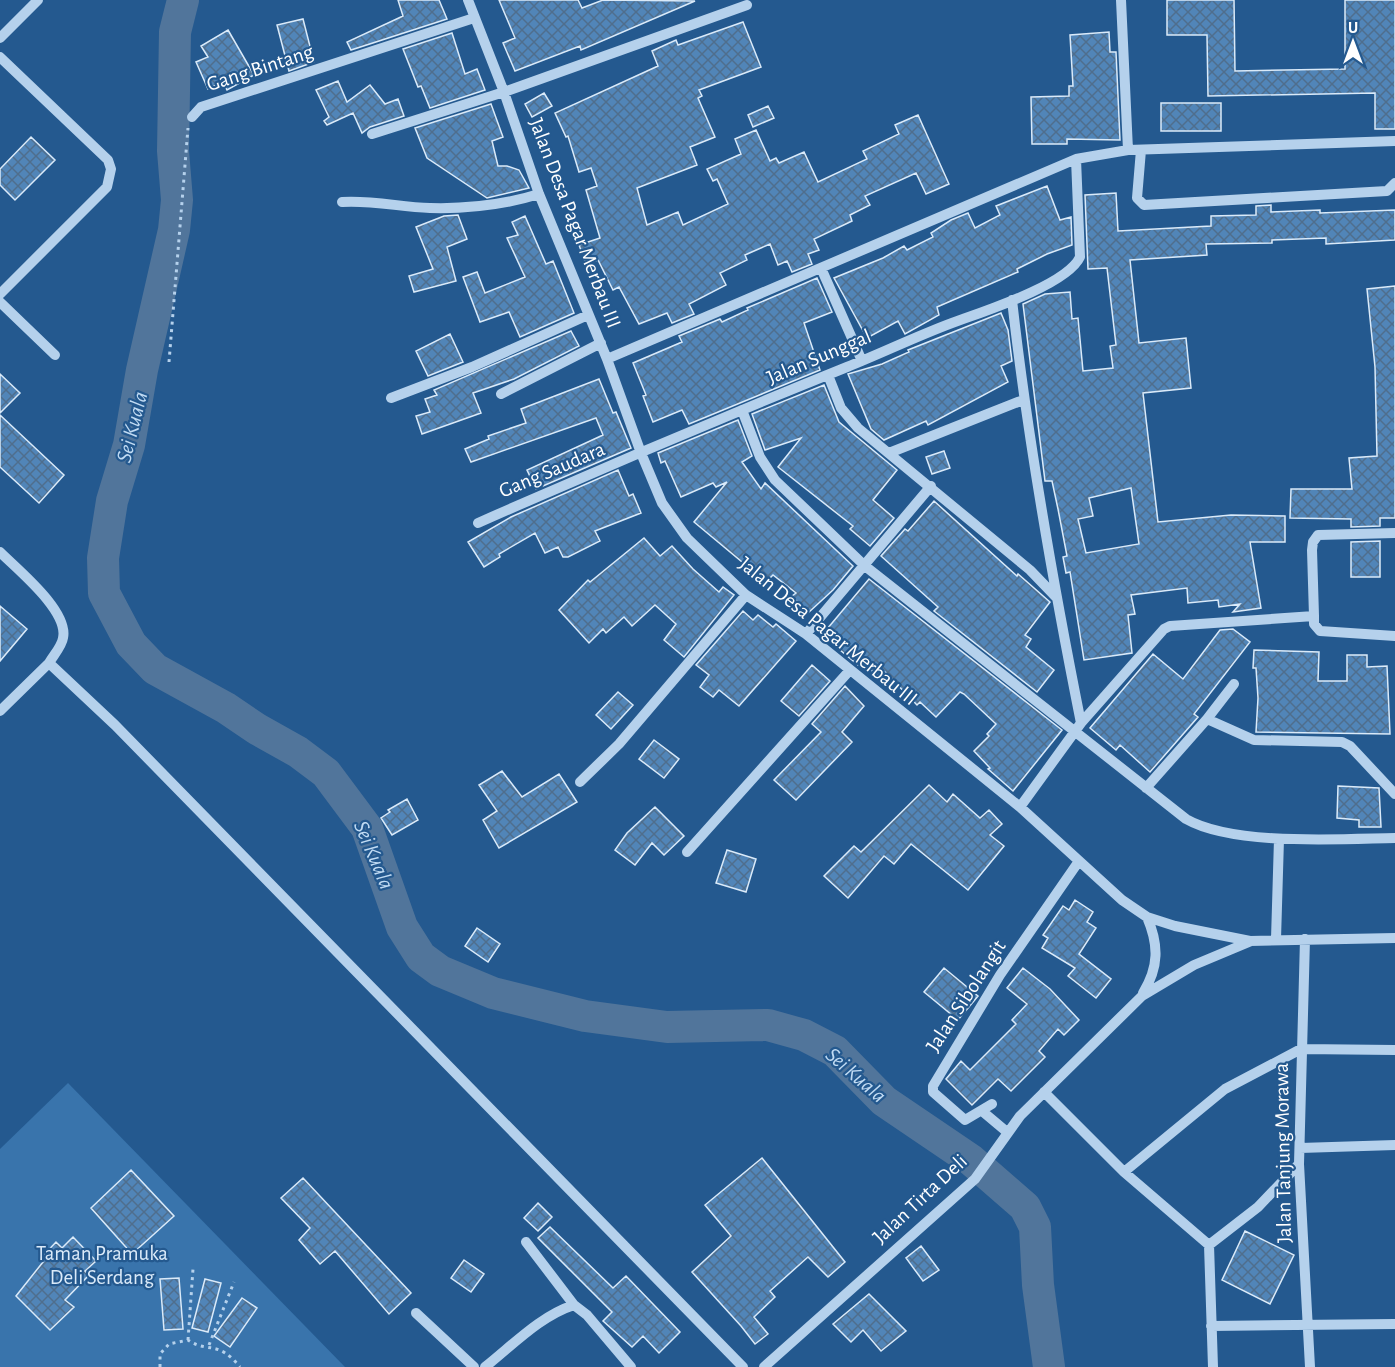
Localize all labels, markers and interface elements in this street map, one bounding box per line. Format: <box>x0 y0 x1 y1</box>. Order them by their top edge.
north arrow <box>1323 12 1383 72</box>
text: U <box>1348 20 1358 36</box>
street label: Gang Bintang <box>204 41 317 95</box>
street label: Jalan Desa Pagar Merbau III <box>525 115 625 331</box>
street label: Jalan Sunggal <box>764 326 874 388</box>
water label: Sei Kuala <box>113 389 151 465</box>
street label: Gang Saudara <box>496 438 608 502</box>
street label: Jalan Desa Pagar Merbau III <box>735 553 921 709</box>
water label: Sei Kuala <box>350 818 398 892</box>
street label: Jalan Sibolangit <box>922 936 1010 1056</box>
water label: Sei Kuala <box>822 1043 890 1107</box>
street label: Jalan Tanjung Morawa <box>1271 1062 1295 1243</box>
street label: Jalan Tirta Deli <box>869 1150 971 1248</box>
park label: Taman Pramuka Deli Serdang <box>36 1243 168 1288</box>

